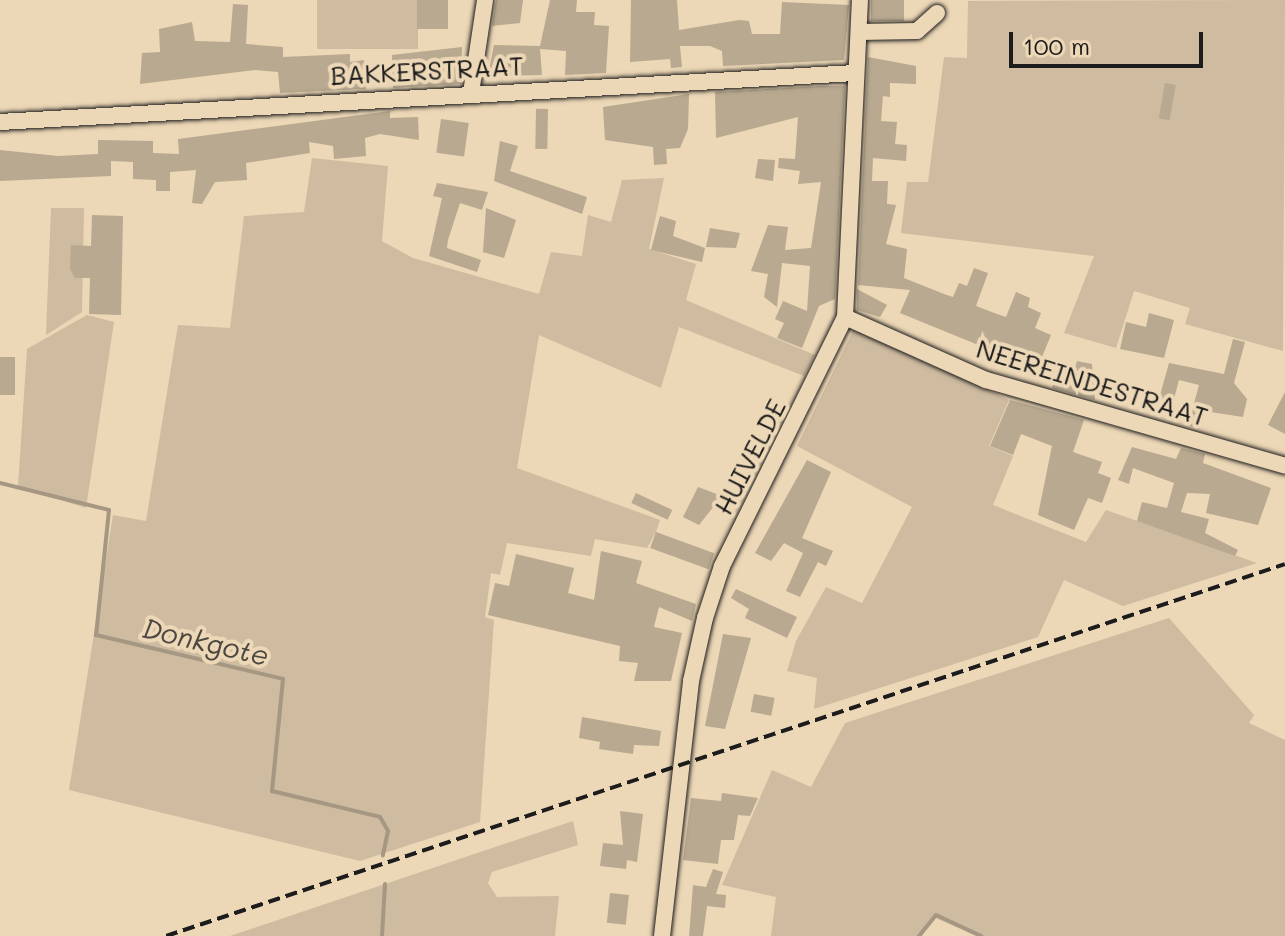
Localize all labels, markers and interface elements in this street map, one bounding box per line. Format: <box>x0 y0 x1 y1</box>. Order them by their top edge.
scale bar <box>1013 16 1207 66</box>
text: 100 m <box>1023 30 1090 61</box>
street label: BAKKERSTRAAT <box>330 50 524 92</box>
street label: NEEREINDESTRAAT <box>973 333 1211 433</box>
street label: HUIVELDE <box>708 394 792 520</box>
water label: Donkgote <box>140 610 272 672</box>

